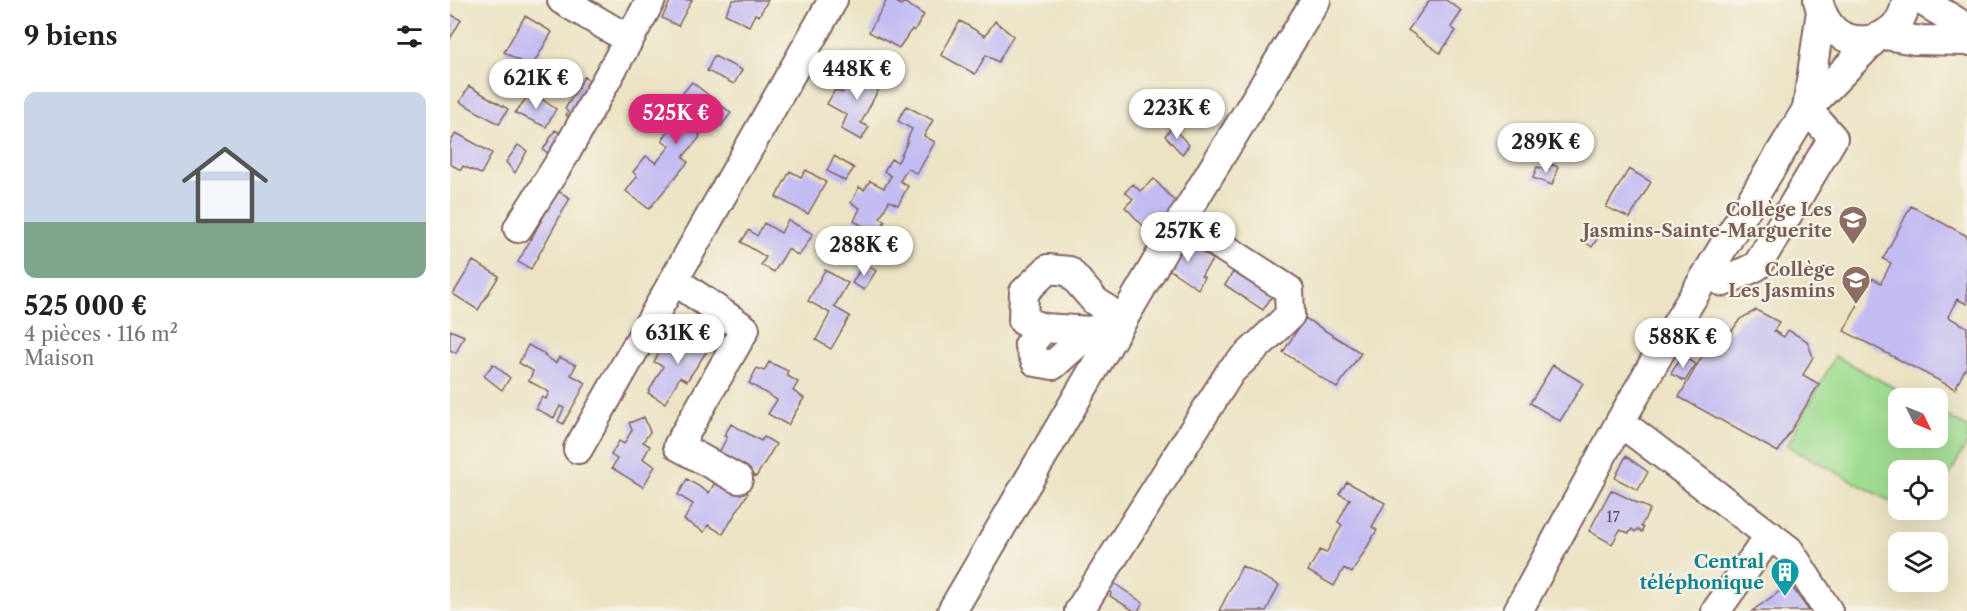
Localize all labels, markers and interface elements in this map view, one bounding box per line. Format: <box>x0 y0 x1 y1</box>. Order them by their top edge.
text: 9 biens <box>24 20 118 52</box>
icon: filters <box>393 20 426 53</box>
pin: 448K € <box>808 50 906 101</box>
text: 448K € <box>822 57 892 81</box>
pin: 621K € <box>487 59 585 110</box>
text: 621K € <box>503 66 569 90</box>
pin: 223K € <box>1128 89 1226 140</box>
pin: 525K € <box>627 94 725 145</box>
text: 223K € <box>1143 96 1211 120</box>
text: 525K € <box>642 101 710 125</box>
pin: 289K € <box>1497 123 1595 174</box>
text: 289K € <box>1511 130 1581 154</box>
icon: home <box>171 131 279 239</box>
place label: Collège Les Jasmins-Sainte-Marguerite <box>1580 199 1832 242</box>
school or university icon: Collège Les Jasmins-Sainte-Marguerite <box>1837 204 1869 246</box>
pin: 257K € <box>1139 212 1237 263</box>
text: 257K € <box>1155 219 1221 243</box>
pin: 288K € <box>815 226 913 277</box>
text: 288K € <box>829 233 899 257</box>
place label: Collège Les Jasmins <box>1728 259 1835 302</box>
school or university icon: Collège Les Jasmins <box>1840 264 1872 306</box>
text: 525 000 € <box>24 290 147 322</box>
pin: 631K € <box>629 314 727 365</box>
pin: 588K € <box>1634 318 1732 369</box>
text: 631K € <box>645 321 711 345</box>
text: 4 pièces · 116 m² <box>24 322 178 346</box>
text: 588K € <box>1649 325 1717 349</box>
text: Maison <box>24 346 94 370</box>
north arrow <box>1888 388 1948 448</box>
map controls <box>1888 388 1948 592</box>
button: locate <box>1888 460 1948 520</box>
house number: 17 <box>1606 507 1620 526</box>
button: layers <box>1888 532 1948 592</box>
place label: Central téléphonique <box>1640 551 1764 594</box>
building icon: Central téléphonique <box>1769 556 1801 598</box>

